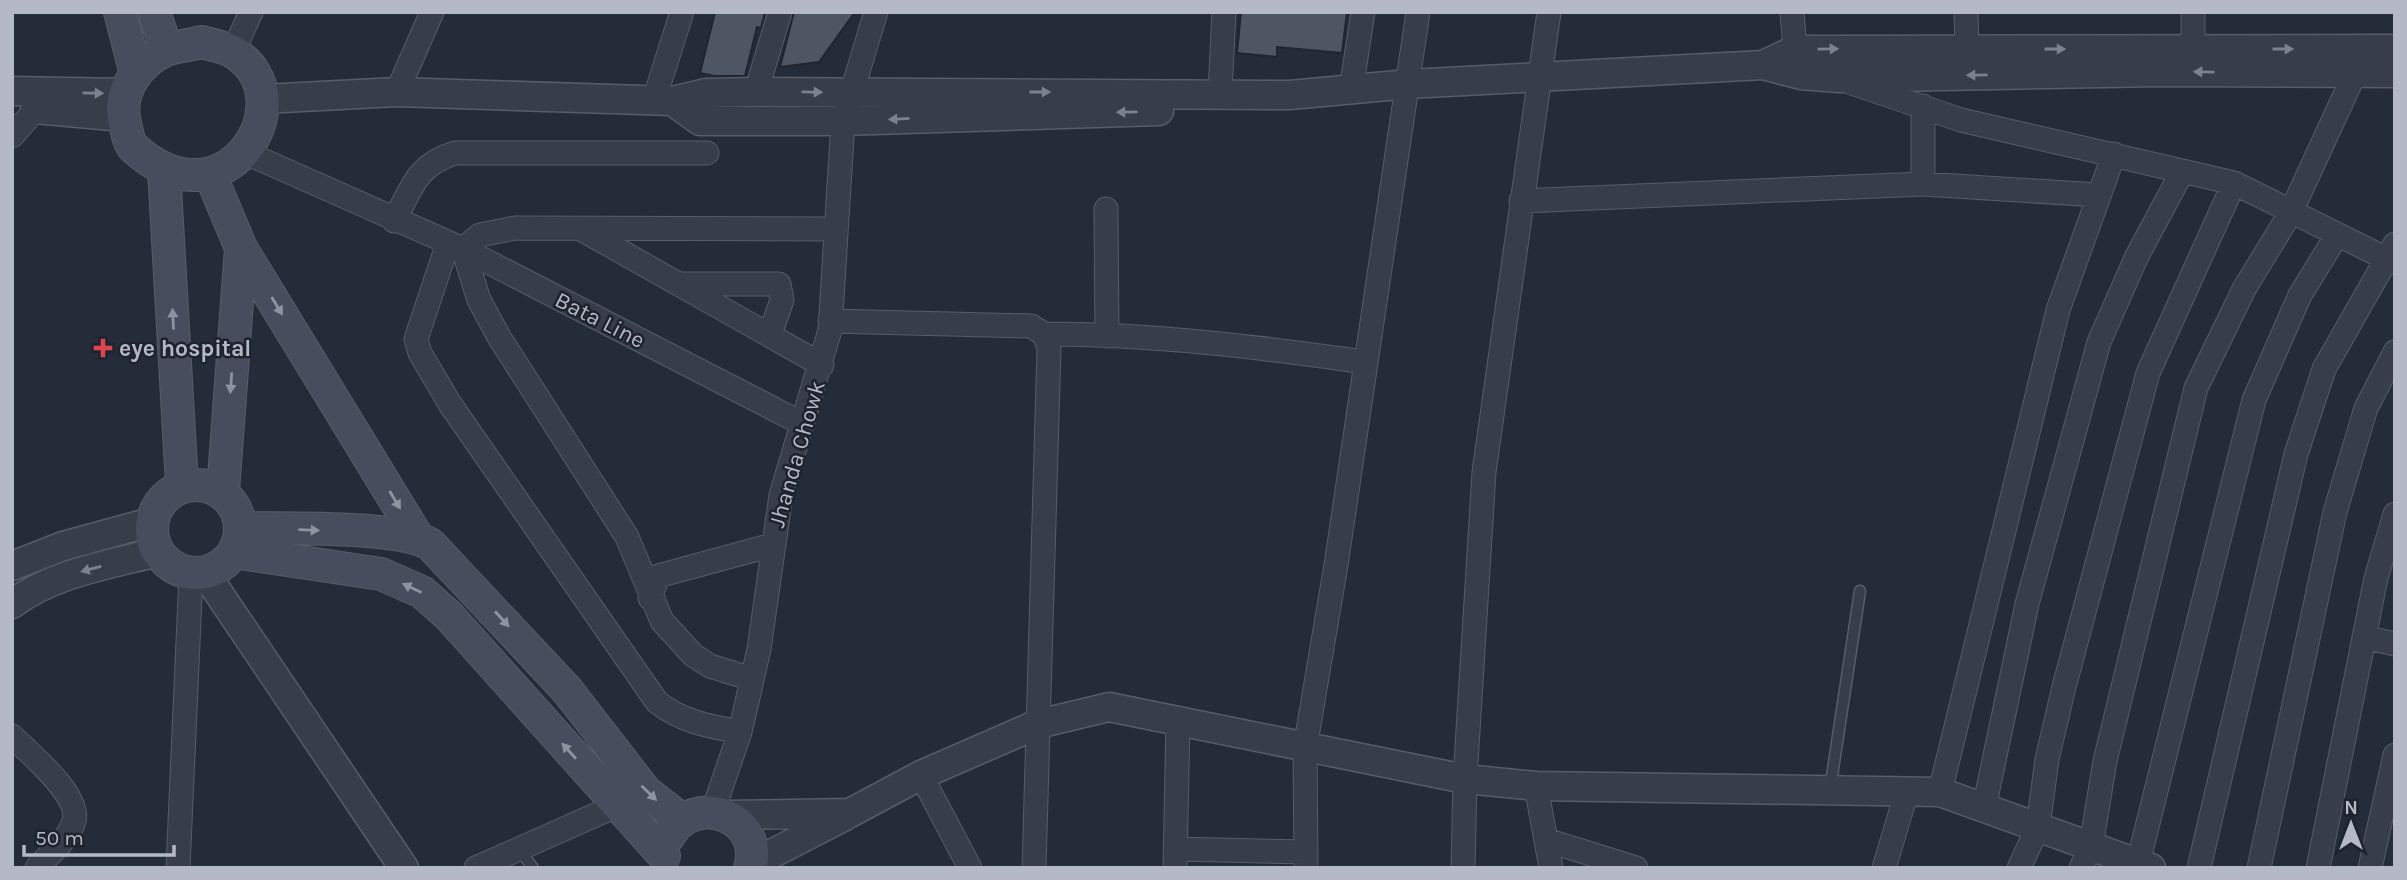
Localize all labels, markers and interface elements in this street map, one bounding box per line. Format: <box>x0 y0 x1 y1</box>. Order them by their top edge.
one-way arrow <box>1817 43 1839 55</box>
one-way arrow <box>2044 43 2066 55</box>
one-way arrow <box>2272 43 2294 55</box>
one-way arrow <box>2193 66 2215 78</box>
one-way arrow <box>1965 69 1987 80</box>
one-way arrow <box>1029 86 1051 98</box>
one-way arrow <box>83 87 105 98</box>
one-way arrow <box>802 87 824 98</box>
one-way arrow <box>1116 106 1138 118</box>
one-way arrow <box>888 113 910 124</box>
street label: Bata Line <box>551 286 649 354</box>
one-way arrow <box>270 296 283 315</box>
one-way arrow <box>167 308 178 330</box>
place label: eye hospital <box>119 335 251 362</box>
marker: eye hospital <box>93 338 113 358</box>
one-way arrow <box>225 372 236 394</box>
street label: Jhanda Chowk <box>763 377 831 531</box>
one-way arrow <box>389 491 401 510</box>
one-way arrow <box>298 525 320 536</box>
one-way arrow <box>80 564 102 575</box>
one-way arrow <box>402 582 422 594</box>
one-way arrow <box>494 610 510 628</box>
one-way arrow <box>561 742 577 760</box>
one-way arrow <box>640 784 657 800</box>
north arrow <box>2316 789 2386 859</box>
text: N <box>2344 797 2358 819</box>
scale bar <box>24 814 175 858</box>
text: 50 m <box>35 826 84 850</box>

